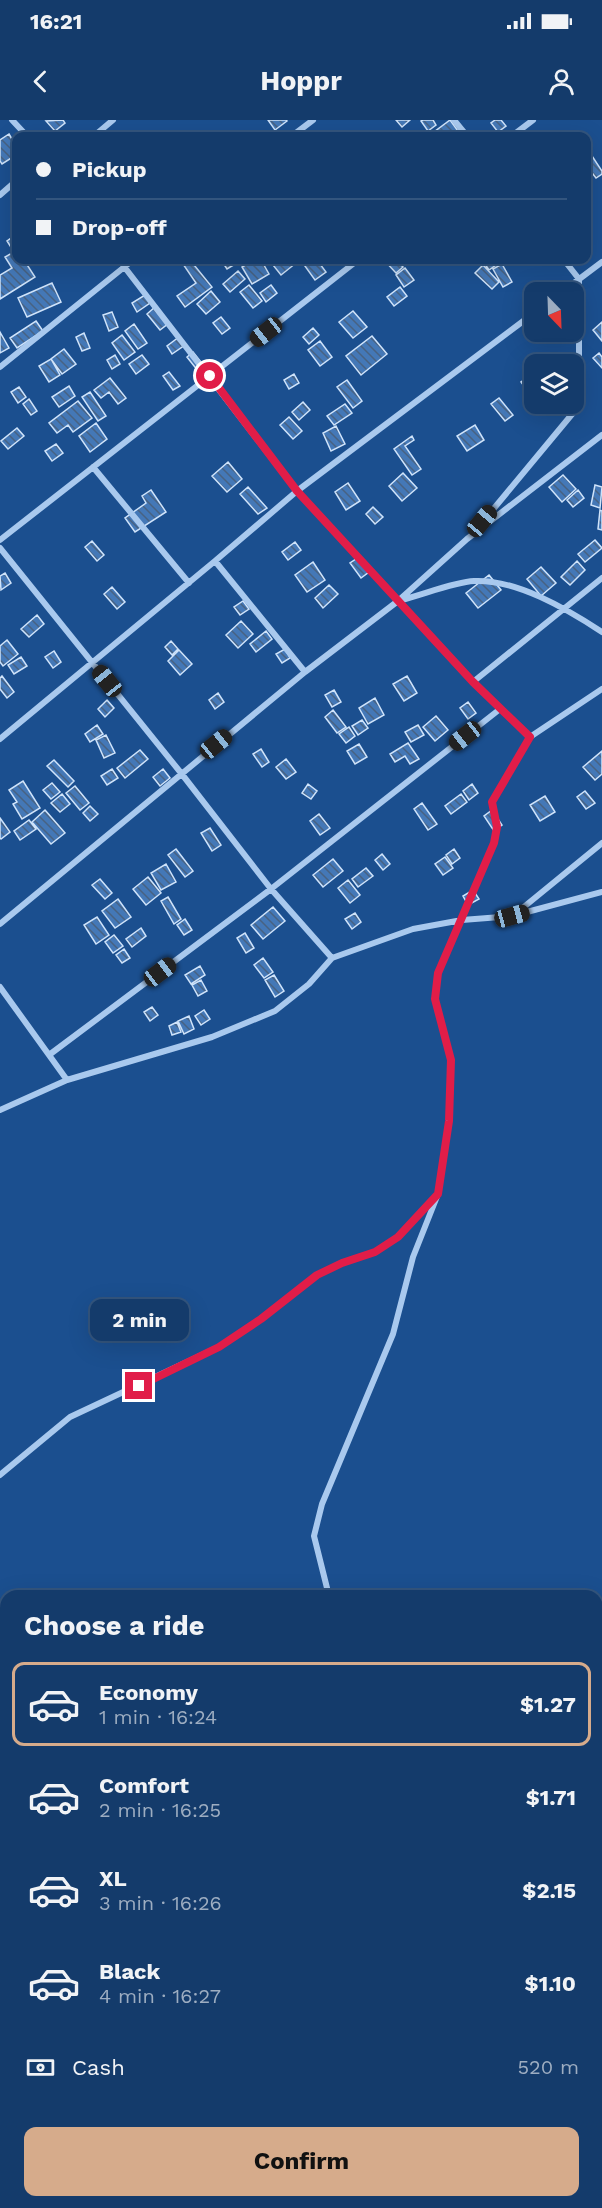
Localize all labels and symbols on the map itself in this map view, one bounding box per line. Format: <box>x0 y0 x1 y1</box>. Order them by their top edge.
north arrow <box>524 282 584 342</box>
car <box>246 314 286 350</box>
route start <box>196 362 223 389</box>
car <box>464 501 500 541</box>
car <box>89 661 125 701</box>
car <box>445 718 485 754</box>
car <box>196 726 236 762</box>
car <box>492 903 532 929</box>
car <box>140 954 180 990</box>
callout: 2 min <box>90 1299 188 1341</box>
route end <box>125 1372 152 1399</box>

